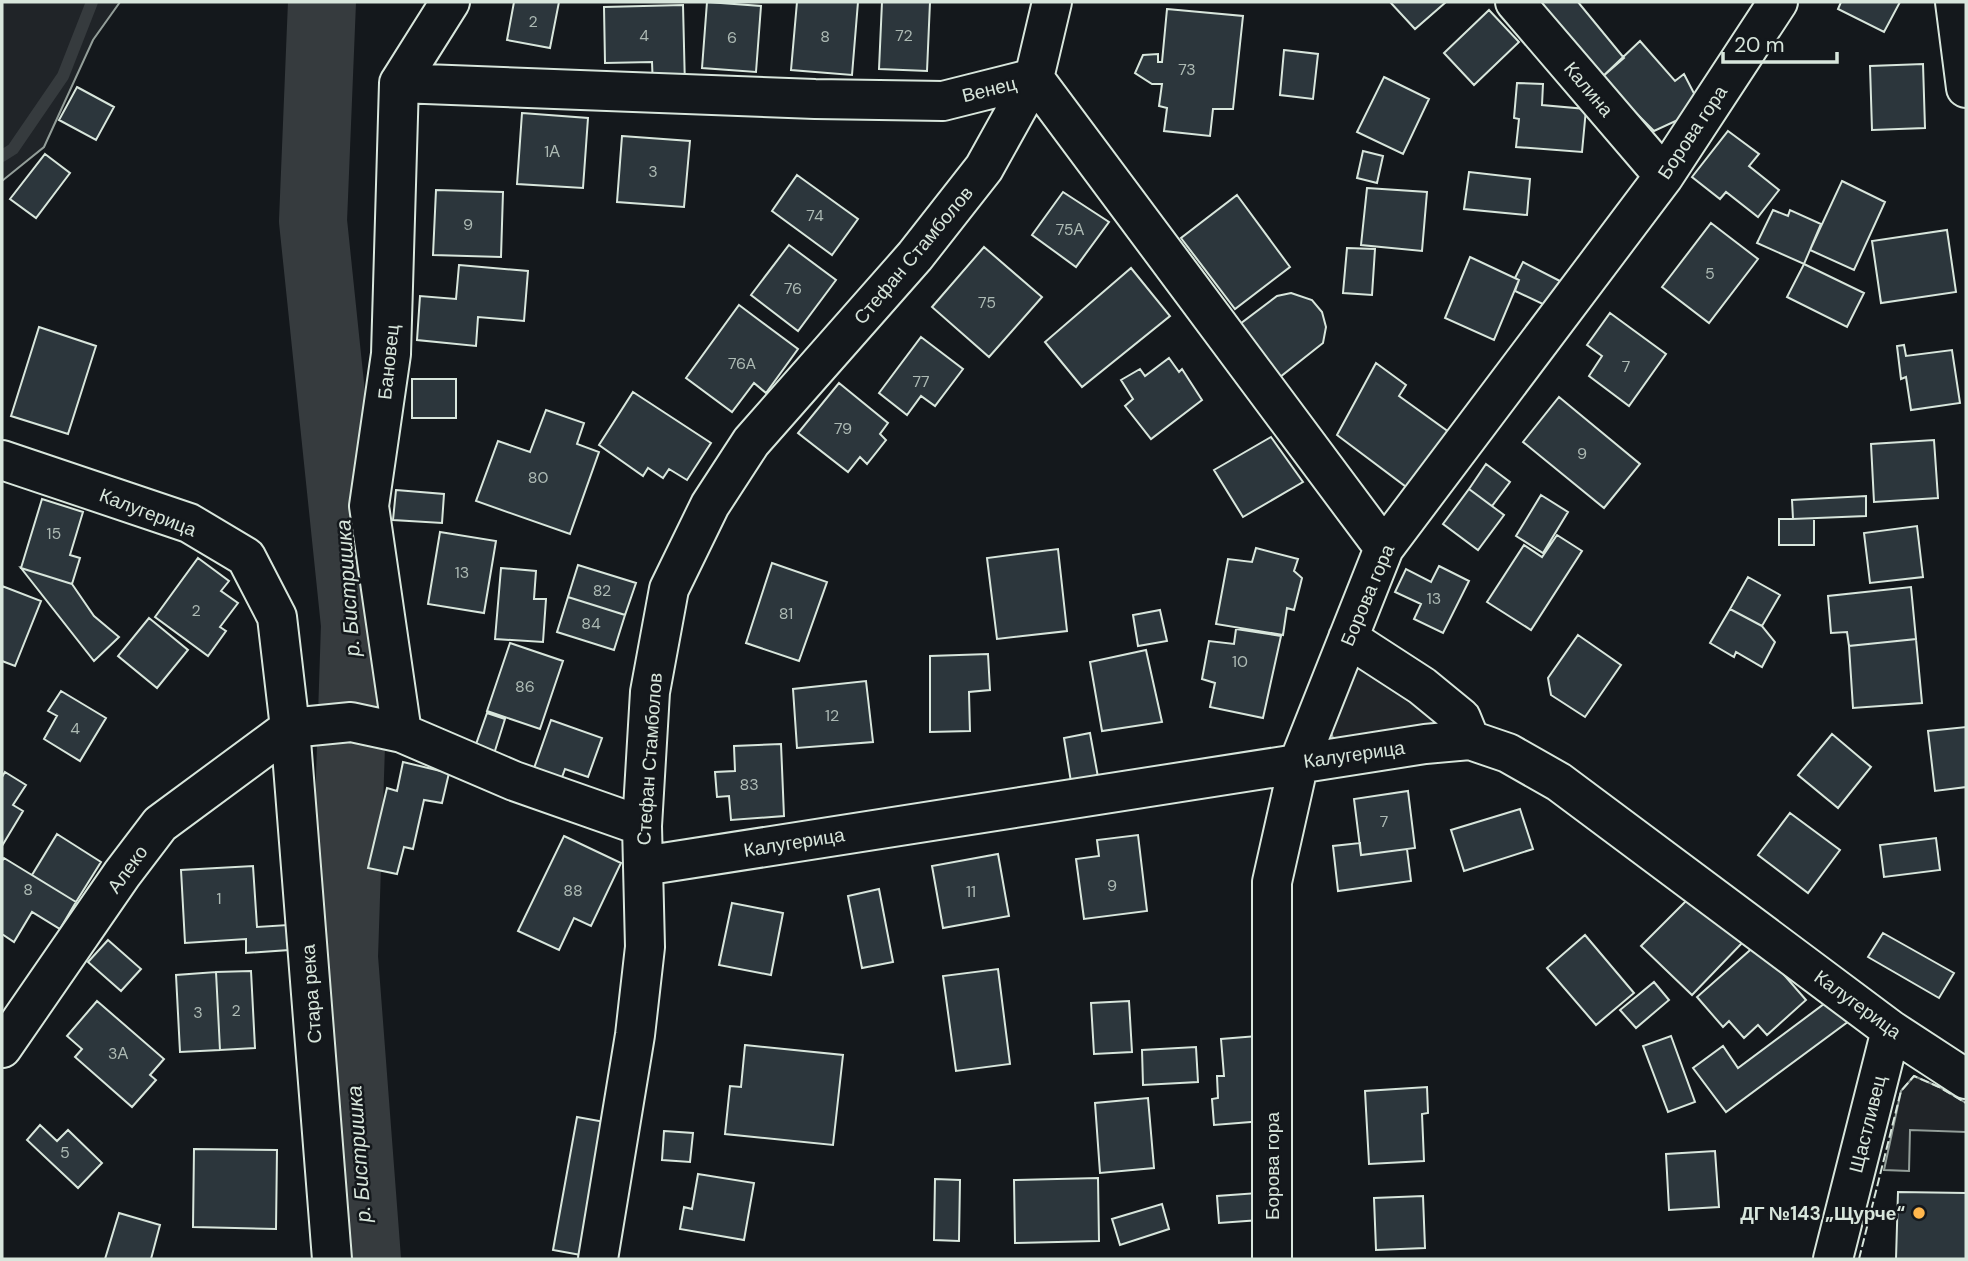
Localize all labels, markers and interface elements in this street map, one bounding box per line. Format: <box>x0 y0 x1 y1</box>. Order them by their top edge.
house number: 2 <box>528 11 538 32</box>
scale bar <box>1723 21 1837 65</box>
house number: 4 <box>639 25 649 46</box>
house number: 72 <box>895 25 913 46</box>
house number: 8 <box>820 26 830 47</box>
house number: 6 <box>727 27 737 48</box>
text: 20 m <box>1734 31 1785 59</box>
street label: Калина <box>1558 57 1619 122</box>
house number: 73 <box>1178 59 1196 80</box>
street label: Венец <box>959 71 1019 108</box>
street label: Борова гора <box>1652 80 1733 184</box>
house number: 1А <box>544 141 560 162</box>
house number: 3 <box>648 161 658 182</box>
street label: Стефан Стамболов <box>848 181 979 330</box>
house number: 74 <box>806 205 824 226</box>
house number: 9 <box>463 214 473 235</box>
house number: 75А <box>1056 219 1085 240</box>
house number: 5 <box>1705 263 1715 284</box>
house number: 76 <box>784 278 802 299</box>
house number: 75 <box>978 292 996 313</box>
street label: Бановец <box>372 323 405 401</box>
house number: 76A <box>728 353 756 374</box>
house number: 7 <box>1622 356 1630 377</box>
house number: 77 <box>912 371 930 392</box>
house number: 79 <box>834 418 852 439</box>
house number: 9 <box>1577 443 1587 464</box>
house number: 80 <box>528 467 548 488</box>
street label: Калугерица <box>96 483 200 543</box>
water label: р. Бистришка <box>329 519 367 658</box>
house number: 15 <box>47 523 61 544</box>
street label: Борова гора <box>1335 540 1400 650</box>
house number: 13 <box>455 562 469 583</box>
house number: 82 <box>593 580 611 601</box>
house number: 13 <box>1427 588 1441 609</box>
house number: 2 <box>191 600 201 621</box>
house number: 81 <box>779 603 793 624</box>
house number: 84 <box>581 613 601 634</box>
house number: 10 <box>1232 651 1248 672</box>
street label: Стефан Стамболов <box>631 672 668 846</box>
house number: 86 <box>515 676 535 697</box>
house number: 12 <box>825 705 839 726</box>
house number: 4 <box>70 718 80 739</box>
street label: Калугерица <box>1302 735 1407 774</box>
house number: 83 <box>739 774 759 795</box>
house number: 7 <box>1380 811 1388 832</box>
street label: Калугерица <box>742 822 847 863</box>
street label: Алеко <box>102 840 153 898</box>
house number: 9 <box>1107 875 1117 896</box>
house number: 8 <box>23 879 33 900</box>
house number: 88 <box>563 880 583 901</box>
house number: 11 <box>966 881 976 902</box>
house number: 1 <box>217 888 222 909</box>
street label: Стара река <box>296 943 327 1044</box>
street label: Калугерица <box>1809 964 1907 1045</box>
house number: 2 <box>231 1000 241 1021</box>
house number: 3 <box>193 1002 203 1023</box>
house number: 3А <box>108 1043 128 1064</box>
street label: Щастливец <box>1843 1073 1892 1175</box>
water label: р. Бистришка <box>340 1085 378 1224</box>
street label: Борова гора <box>1260 1112 1285 1220</box>
house number: 5 <box>60 1142 70 1163</box>
place label: ДГ №143 „Щурче“ <box>1740 1201 1905 1226</box>
marker: ДГ №143 „Щурче“ <box>1911 1205 1927 1221</box>

